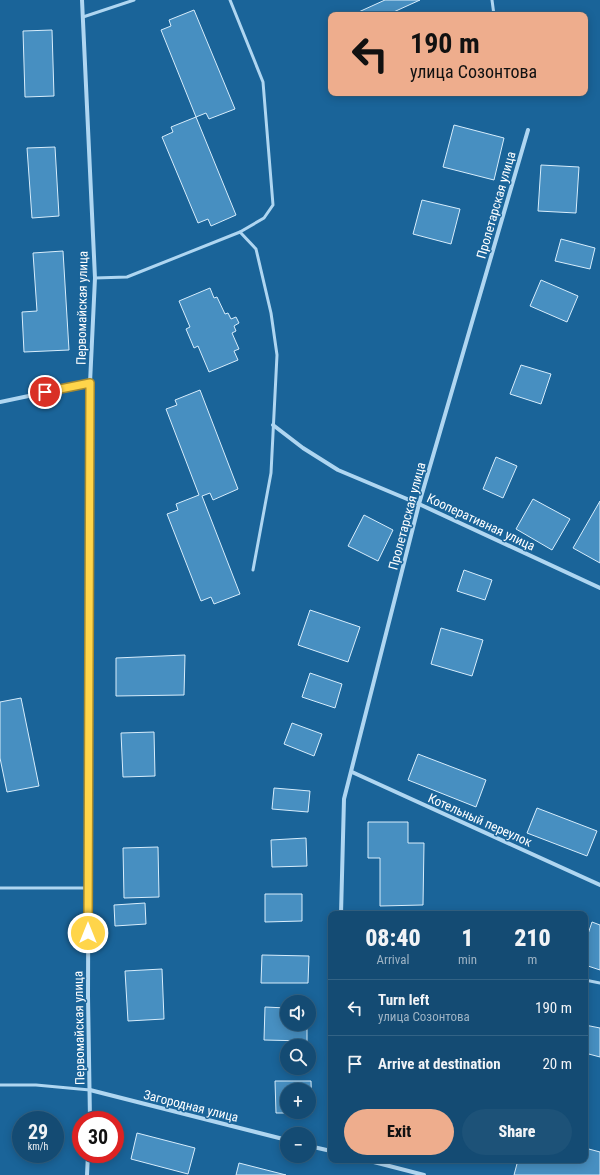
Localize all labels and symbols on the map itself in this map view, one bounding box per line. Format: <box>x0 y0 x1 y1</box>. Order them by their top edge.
street label: Пролетарская улица <box>474 150 518 260</box>
street label: Первомайская улица <box>74 251 90 365</box>
pin <box>28 375 62 409</box>
street label: Пролетарская улица <box>385 461 429 571</box>
street label: Кооперативная улица <box>425 490 537 554</box>
street label: Котельный переулок <box>426 790 535 850</box>
position arrow <box>67 912 109 954</box>
street label: Первомайская улица <box>71 971 87 1085</box>
street label: Загородная улица <box>142 1087 240 1125</box>
speed limit sign: 30 <box>72 1111 124 1163</box>

